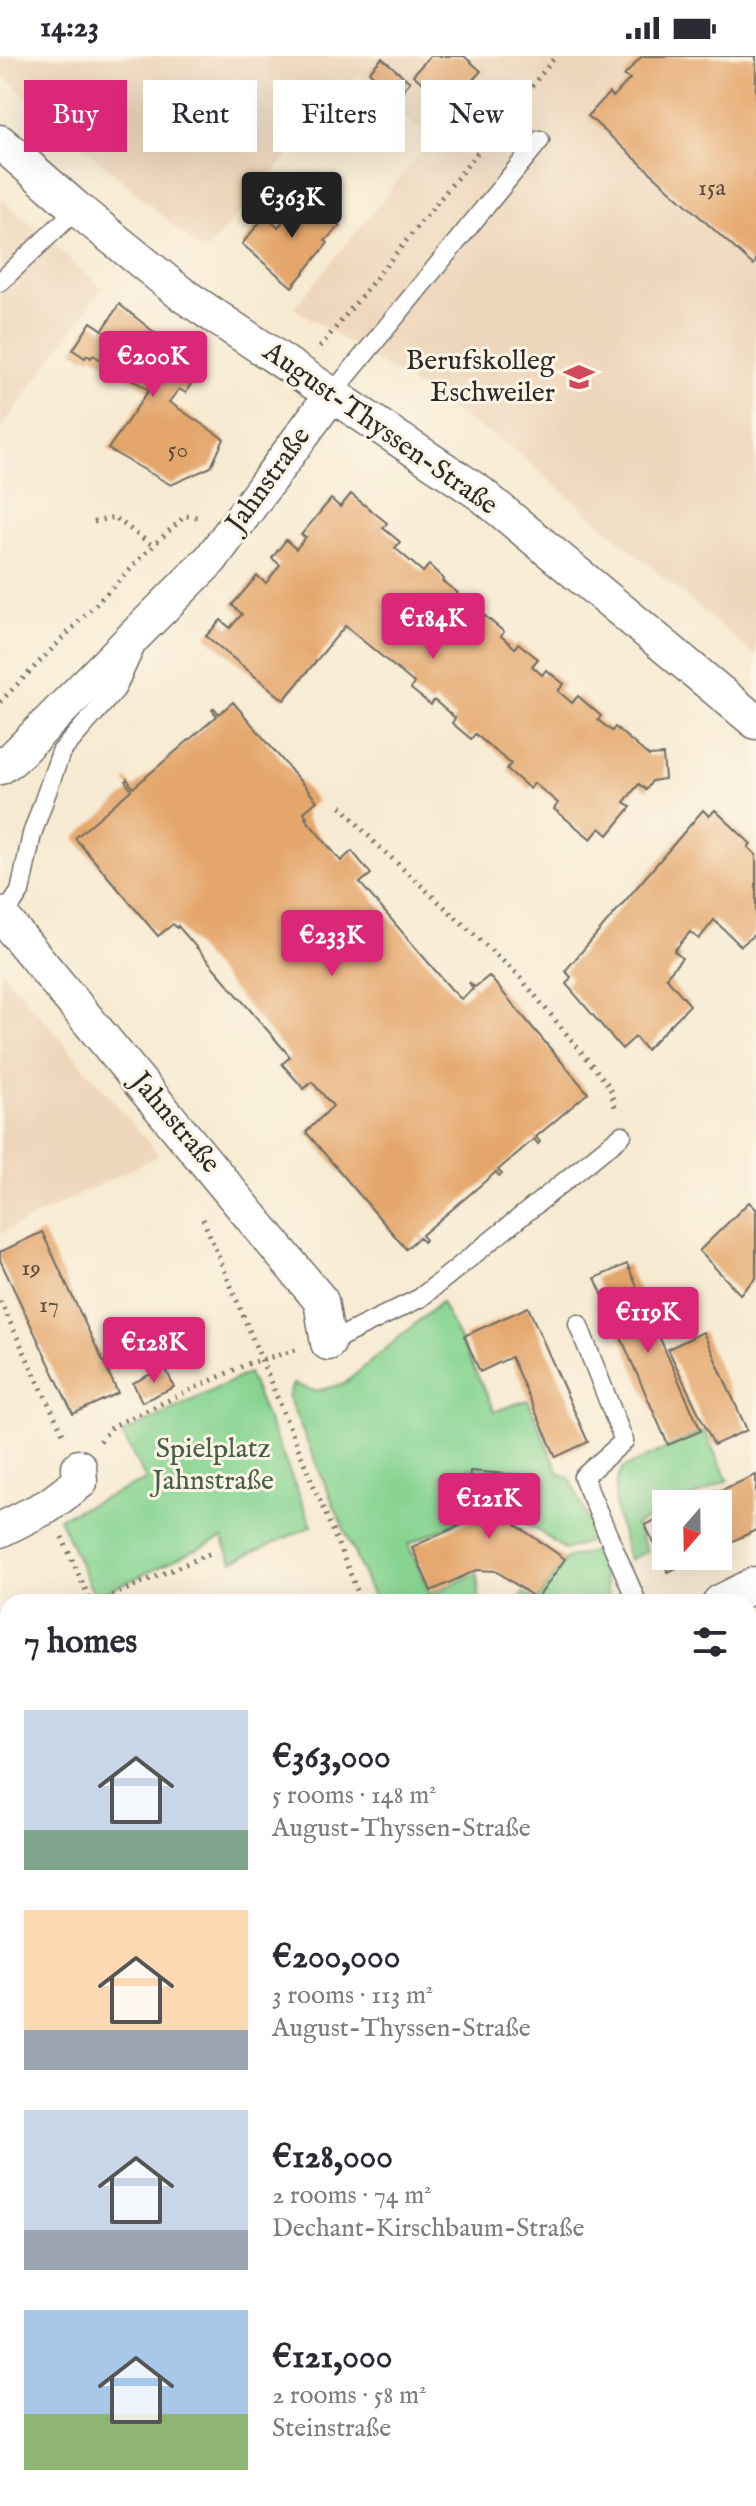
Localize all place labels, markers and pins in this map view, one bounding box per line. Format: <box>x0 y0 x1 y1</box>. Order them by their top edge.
pin: €363K <box>236 172 348 240</box>
pin: €200K <box>97 331 209 399</box>
place label: Berufskolleg Eschweiler <box>406 344 556 411</box>
school or university icon: Berufskolleg Eschweiler <box>562 360 596 394</box>
pin: €184K <box>377 593 489 661</box>
pin: €233K <box>276 910 388 978</box>
pin: €119K <box>592 1287 704 1355</box>
pin: €128K <box>98 1317 210 1385</box>
pin: €121K <box>433 1473 545 1541</box>

